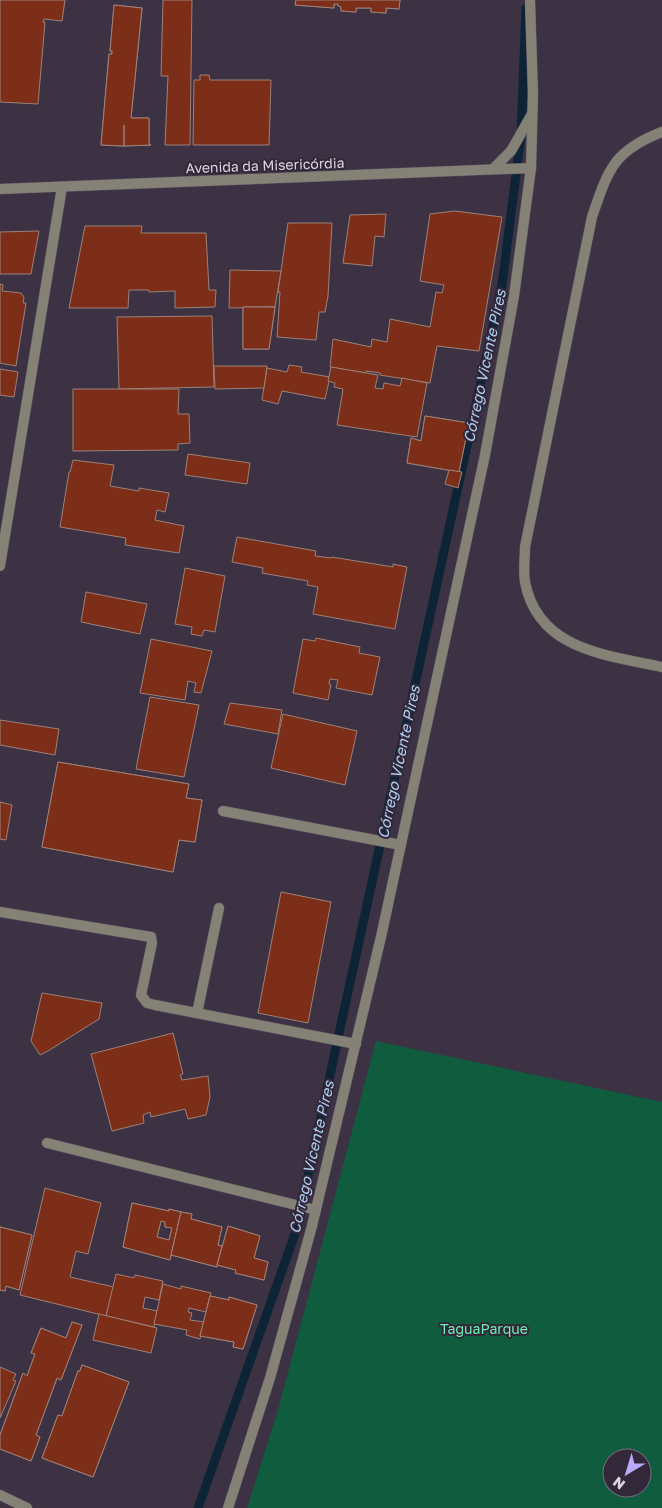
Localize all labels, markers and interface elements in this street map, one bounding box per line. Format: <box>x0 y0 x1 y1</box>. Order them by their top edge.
street label: Avenida da Misericórdia <box>185 154 345 176</box>
water label: Córrego Vicente Pires <box>459 287 510 444</box>
water label: Córrego Vicente Pires <box>373 683 424 840</box>
water label: Córrego Vicente Pires <box>285 1078 339 1235</box>
park label: TaguaParque <box>440 1320 528 1337</box>
north arrow <box>602 1448 652 1498</box>
text: N <box>609 1474 628 1494</box>

